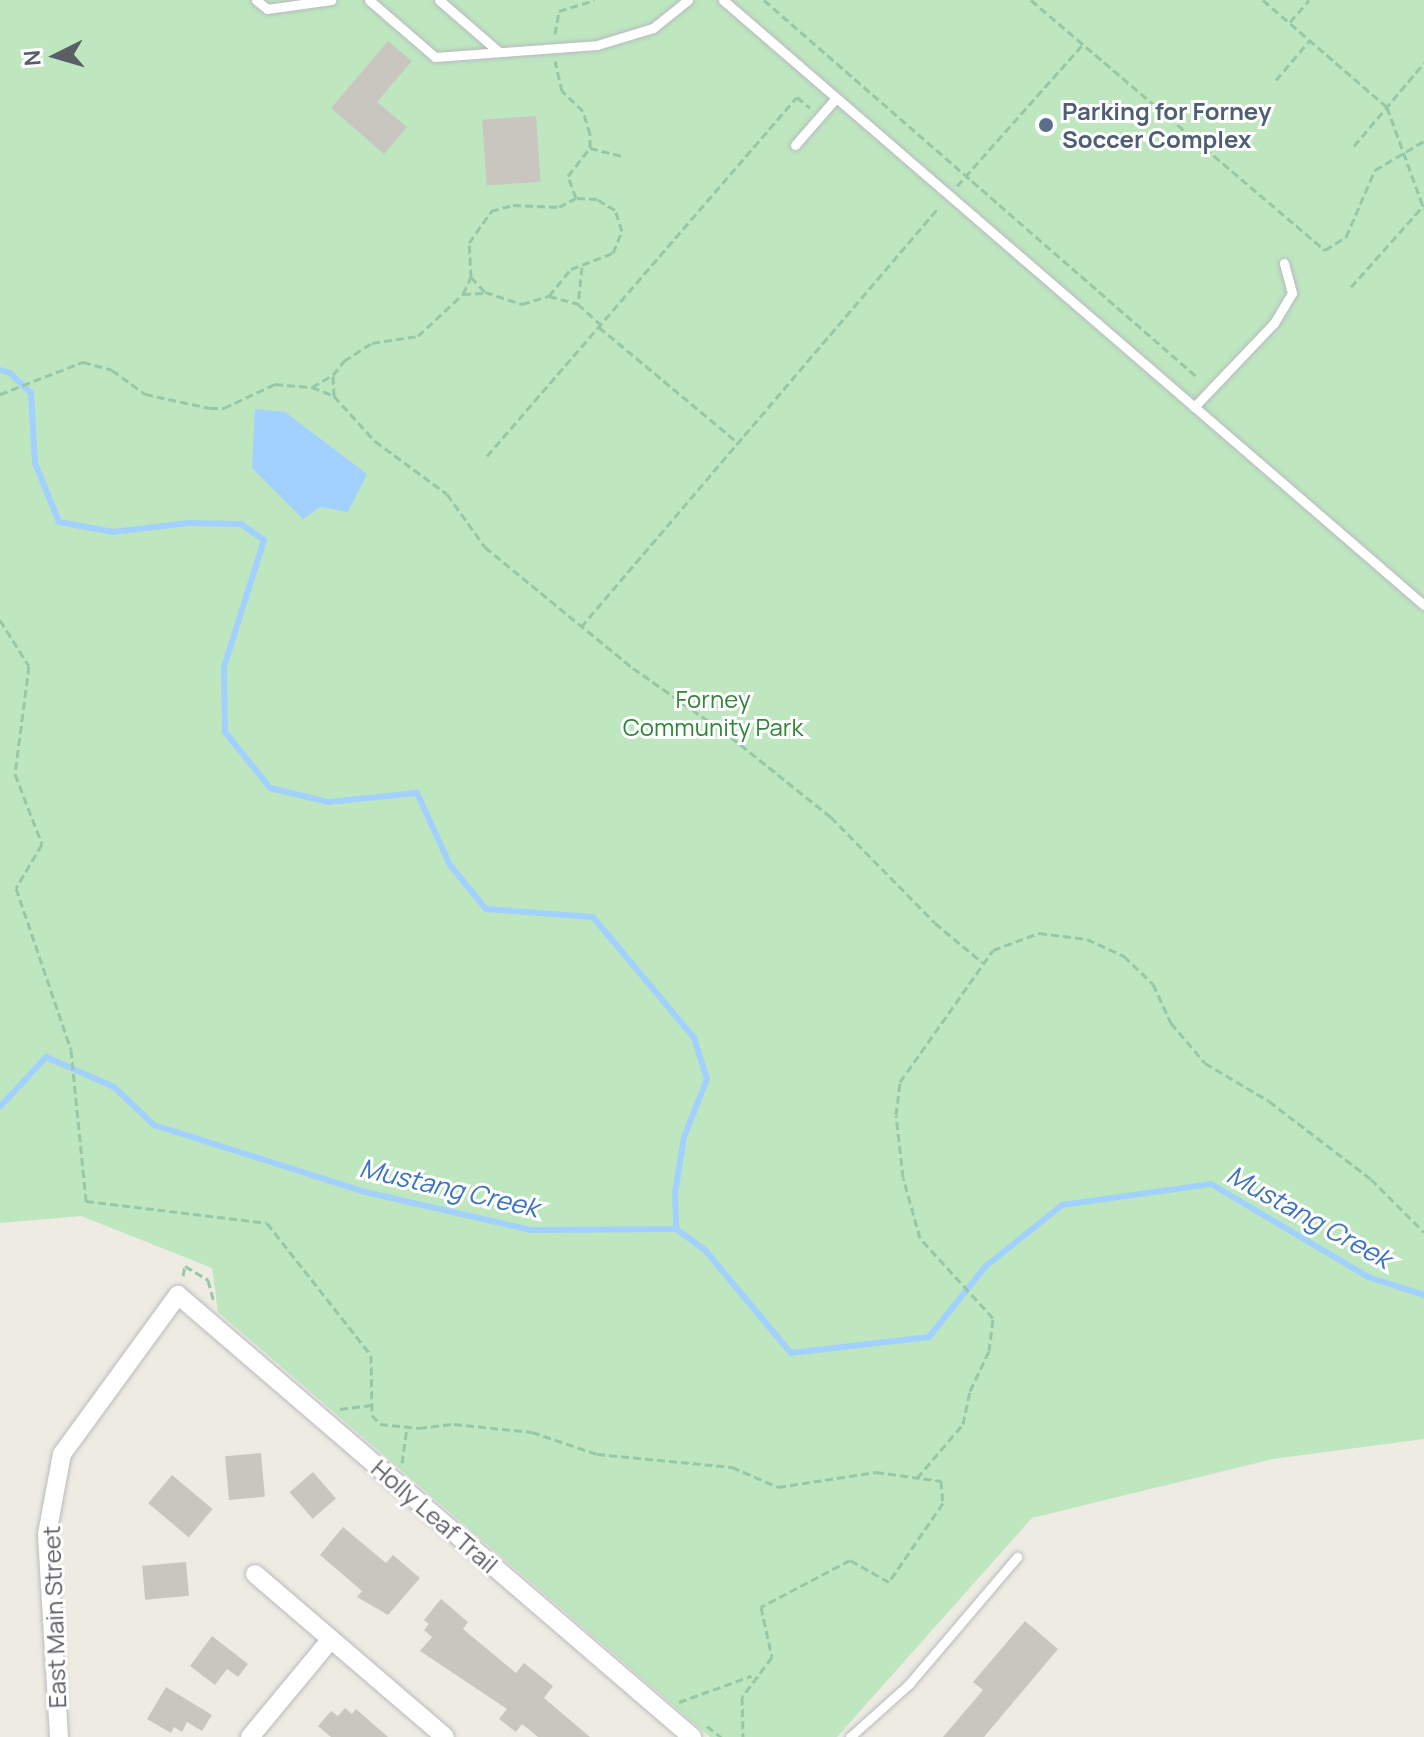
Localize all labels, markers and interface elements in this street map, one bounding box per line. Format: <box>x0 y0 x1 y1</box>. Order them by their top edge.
north arrow <box>16 16 96 96</box>
text: N <box>16 49 48 67</box>
place label: Parking for Forney Soccer Complex <box>1062 97 1272 153</box>
marker: Parking for Forney Soccer Complex <box>1037 116 1055 134</box>
park label: Forney Community Park <box>623 685 803 741</box>
water label: Mustang Creek <box>356 1152 542 1224</box>
water label: Mustang Creek <box>1221 1159 1397 1275</box>
street label: Holly Leaf Trail <box>366 1453 504 1579</box>
street label: East Main Street <box>36 1525 72 1709</box>

